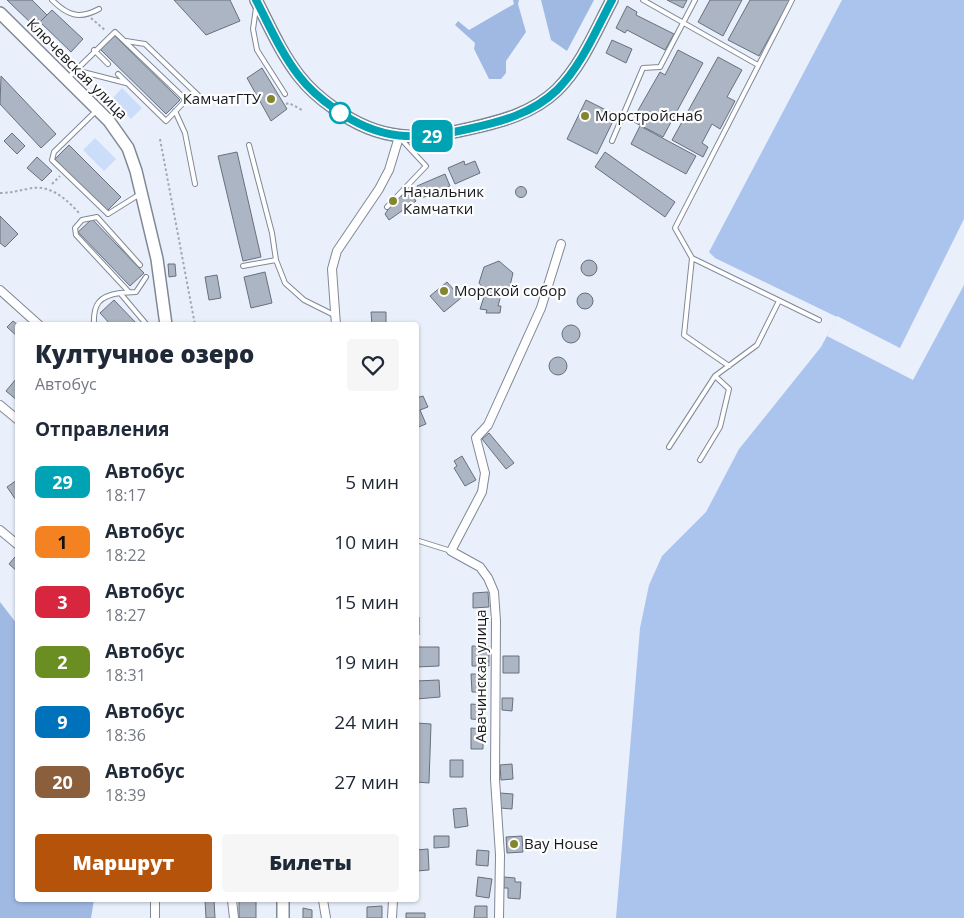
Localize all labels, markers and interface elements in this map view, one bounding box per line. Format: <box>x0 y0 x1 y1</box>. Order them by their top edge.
street label: Ключевская улица <box>23 13 133 123</box>
place label: КамчатГТУ <box>183 88 262 108</box>
marker: КамчатГТУ <box>265 93 277 105</box>
unlabelled marker <box>329 102 351 124</box>
place label: Морстройснаб <box>595 105 703 125</box>
marker: Морстройснаб <box>579 110 591 122</box>
line badge: 29 <box>410 120 454 152</box>
text: 29 <box>422 124 442 148</box>
place label: Начальник Камчатки <box>403 181 484 218</box>
marker: Начальник Камчатки <box>387 195 399 207</box>
place label: Морской собор <box>454 280 566 300</box>
marker: Морской собор <box>438 285 450 297</box>
text: Култучное озеро <box>35 337 254 370</box>
button: heart <box>347 339 399 391</box>
text: Автобус <box>35 373 97 395</box>
text: Отправления <box>35 416 169 442</box>
text: Автобус <box>105 458 185 484</box>
text: 5 мин <box>345 469 399 495</box>
text: 29 <box>52 470 73 494</box>
text: 18:17 <box>105 484 146 506</box>
text: Автобус <box>105 518 185 544</box>
text: 10 мин <box>334 529 399 555</box>
text: 1 <box>57 530 68 554</box>
text: 18:22 <box>105 544 146 566</box>
text: Автобус <box>105 578 185 604</box>
text: 15 мин <box>334 589 399 615</box>
text: 3 <box>57 590 68 614</box>
text: 18:27 <box>105 604 146 626</box>
street label: Авачинская улица <box>470 609 490 743</box>
text: Автобус <box>105 638 185 664</box>
text: 19 мин <box>334 649 399 675</box>
text: 2 <box>57 650 68 674</box>
text: 18:31 <box>105 664 146 686</box>
text: Автобус <box>105 698 185 724</box>
text: 24 мин <box>334 709 399 735</box>
text: 9 <box>57 710 68 734</box>
text: 18:36 <box>105 724 146 746</box>
text: Автобус <box>105 758 185 784</box>
text: 27 мин <box>334 769 399 795</box>
text: 20 <box>52 770 73 794</box>
text: 18:39 <box>105 784 146 806</box>
place label: Bay House <box>524 833 598 853</box>
button: Маршрут <box>35 834 212 892</box>
button: Билеты <box>222 834 399 892</box>
marker: Bay House <box>508 838 520 850</box>

